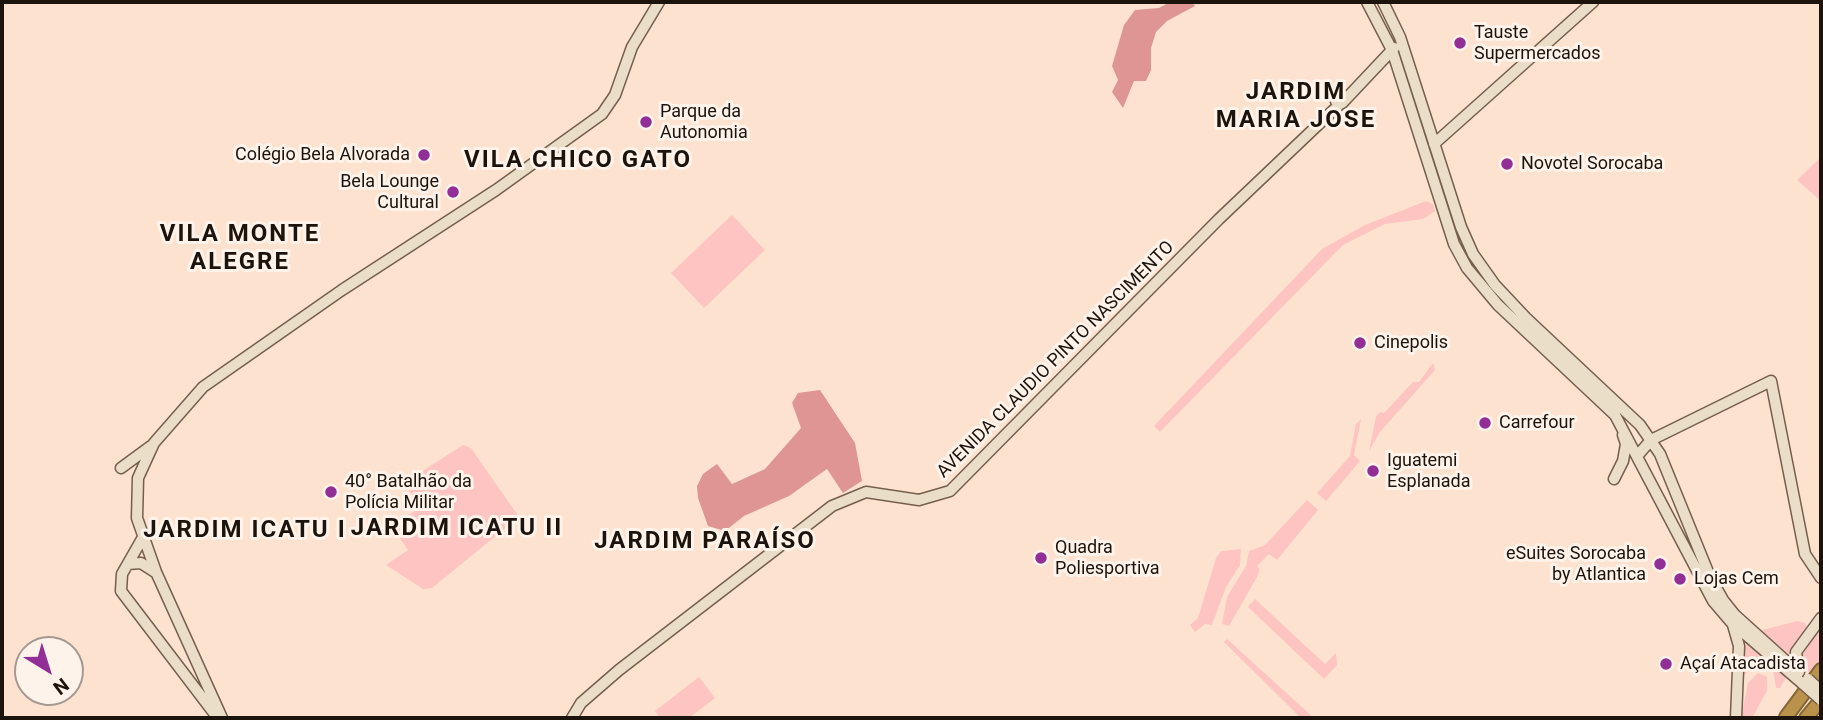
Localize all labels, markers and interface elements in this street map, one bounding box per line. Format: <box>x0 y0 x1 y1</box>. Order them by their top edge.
place label: Tauste Supermercados <box>1474 22 1601 64</box>
marker: Tauste Supermercados <box>1452 35 1468 51</box>
district label: JARDIM MARIA JOSE <box>1217 79 1375 135</box>
place label: Parque da Autonomia <box>660 101 748 144</box>
marker: Parque da Autonomia <box>638 114 654 130</box>
place label: Colégio Bela Alvorada <box>235 144 410 166</box>
marker: Colégio Bela Alvorada <box>416 147 432 163</box>
district label: VILA CHICO GATO <box>466 147 690 175</box>
place label: Novotel Sorocaba <box>1521 153 1663 175</box>
marker: Novotel Sorocaba <box>1499 156 1515 172</box>
place label: Bela Lounge Cultural <box>340 171 439 214</box>
marker: Bela Lounge Cultural <box>445 184 461 200</box>
district label: VILA MONTE ALEGRE <box>161 221 319 277</box>
street label: AVENIDA CLAUDIO PINTO NASCIMENTO <box>933 237 1179 483</box>
place label: Cinepolis <box>1374 332 1448 354</box>
marker: Cinepolis <box>1352 335 1368 351</box>
place label: Carrefour <box>1499 412 1575 434</box>
marker: Carrefour <box>1477 415 1493 431</box>
place label: Iguatemi Esplanada <box>1387 450 1470 492</box>
marker: Iguatemi Esplanada <box>1365 463 1381 479</box>
place label: 40° Batalhão da Polícia Militar <box>345 471 472 514</box>
marker: 40° Batalhão da Polícia Militar <box>323 484 339 500</box>
district label: JARDIM ICATU II <box>353 515 561 543</box>
district label: JARDIM ICATU I <box>145 517 345 545</box>
district label: JARDIM PARAÍSO <box>596 528 814 556</box>
place label: Quadra Poliesportiva <box>1055 537 1160 580</box>
place label: eSuites Sorocaba by Atlantica <box>1506 543 1646 586</box>
marker: Quadra Poliesportiva <box>1033 550 1049 566</box>
marker: eSuites Sorocaba by Atlantica <box>1652 556 1668 572</box>
place label: Lojas Cem <box>1694 568 1779 590</box>
marker: Lojas Cem <box>1672 571 1688 587</box>
north arrow <box>14 636 84 706</box>
place label: Açaí Atacadista <box>1680 653 1806 675</box>
marker: Açaí Atacadista <box>1658 656 1674 672</box>
text: N <box>49 673 73 700</box>

